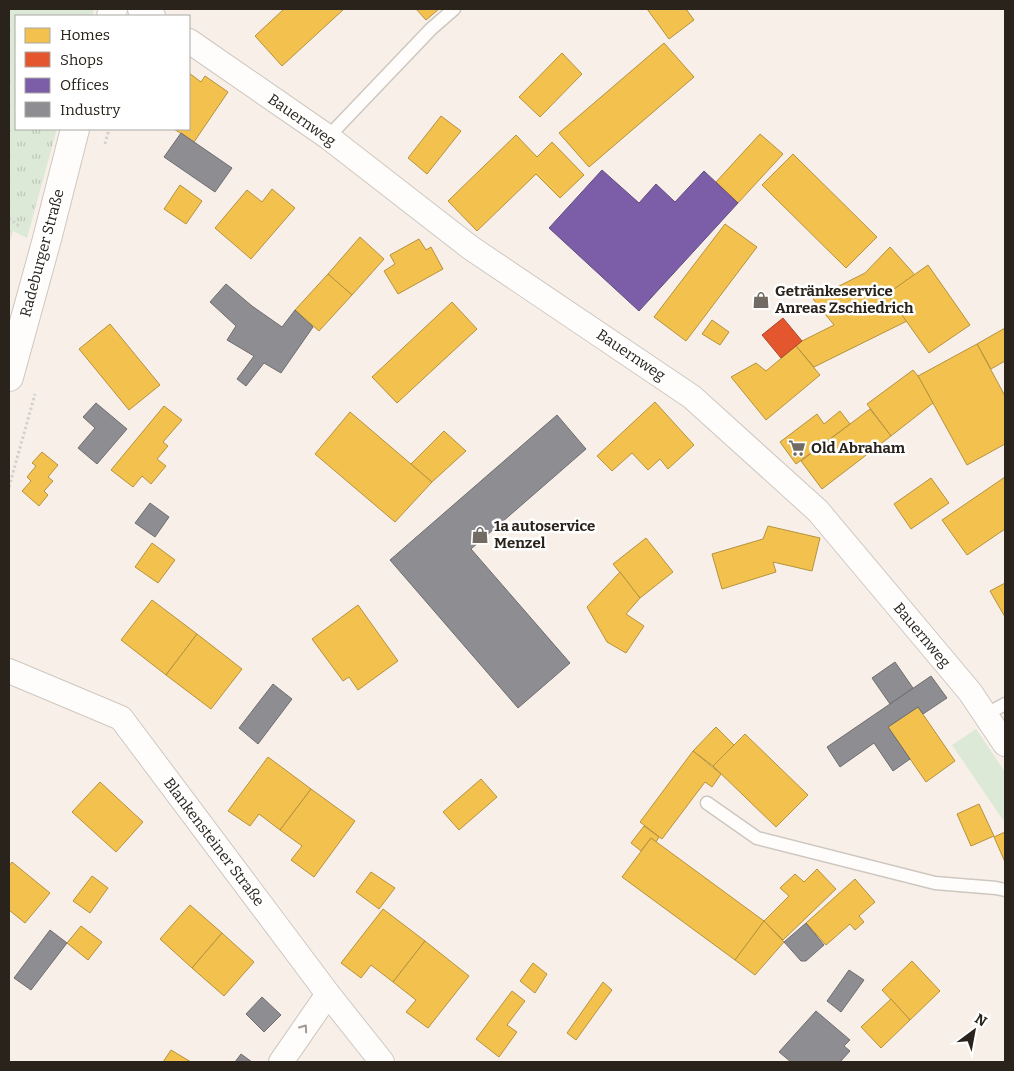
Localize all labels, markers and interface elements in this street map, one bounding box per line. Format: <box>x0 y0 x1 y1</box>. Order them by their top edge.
legend <box>15 15 190 130</box>
text: Homes <box>60 26 110 44</box>
text: Shops <box>60 51 103 69</box>
text: Offices <box>60 76 109 94</box>
street label: Bauernweg <box>265 90 339 150</box>
text: Industry <box>60 101 120 119</box>
street label: Radeburger Straße <box>16 187 68 319</box>
place label: Getränkeservice Anreas Zschiedrich <box>775 282 914 317</box>
shop icon: Getränkeservice Anreas Zschiedrich <box>751 290 771 310</box>
street label: Bauernweg <box>593 325 669 385</box>
supermarket icon: Old Abraham <box>787 438 807 458</box>
place label: Old Abraham <box>811 439 906 457</box>
place label: 1a autoservice Menzel <box>494 517 595 552</box>
shop icon: 1a autoservice Menzel <box>470 525 490 545</box>
street label: Bauernweg <box>890 599 954 671</box>
street label: Blankensteiner Straße <box>160 774 268 910</box>
north arrow <box>949 1006 999 1056</box>
text: N <box>972 1010 990 1031</box>
one-way arrow <box>298 1024 307 1034</box>

